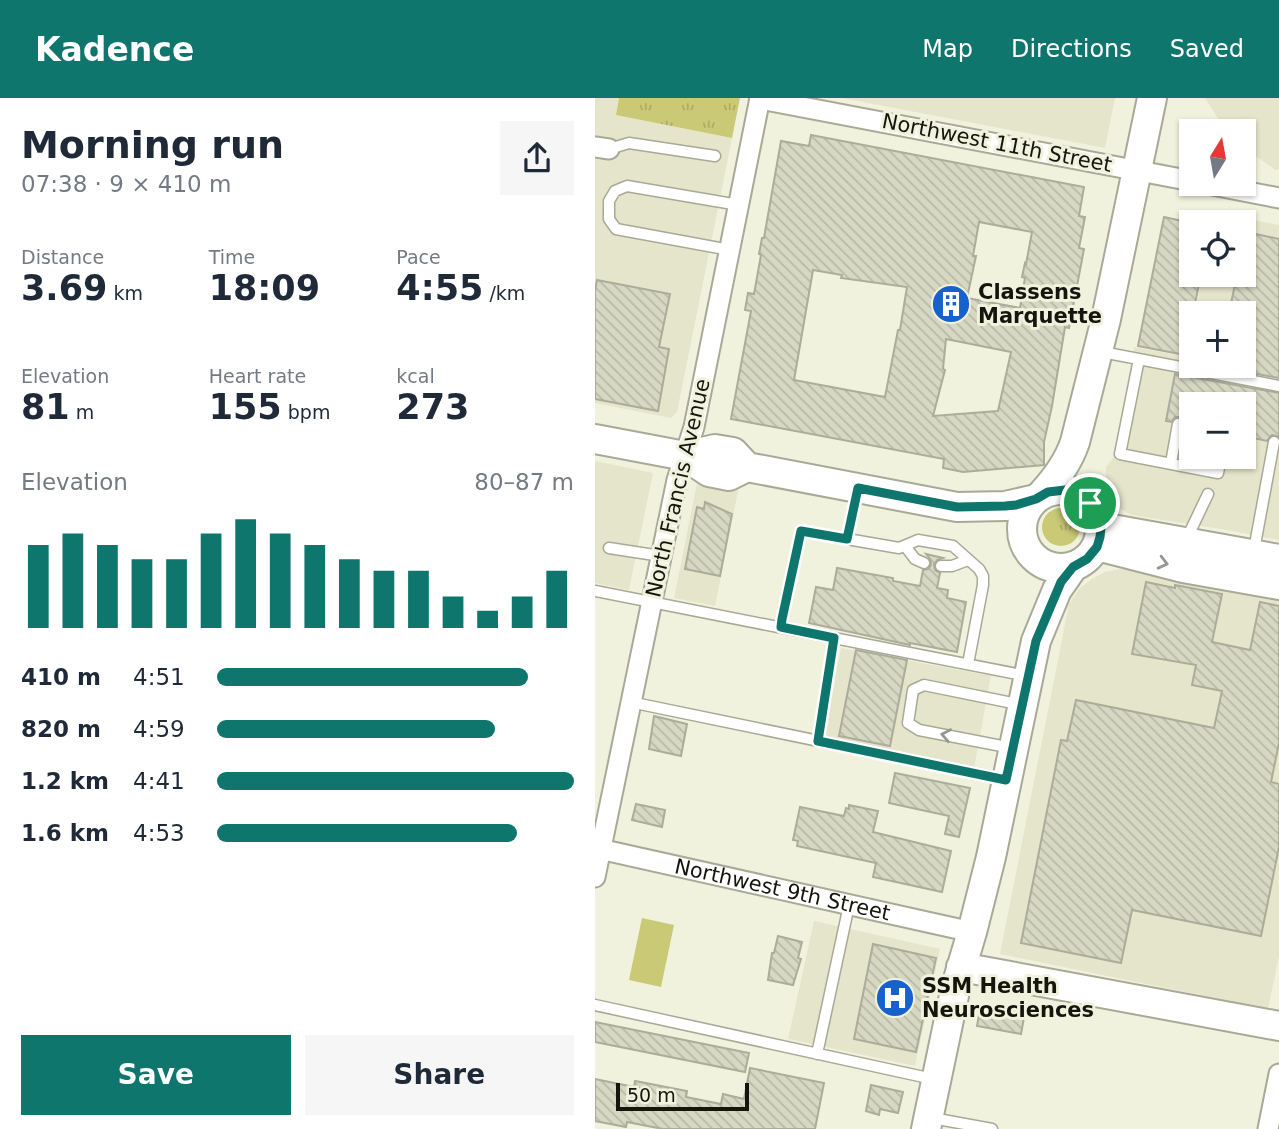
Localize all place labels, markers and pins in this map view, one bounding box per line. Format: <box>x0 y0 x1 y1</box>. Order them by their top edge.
place label: Classens Marquette <box>978 280 1102 328</box>
building icon: Classens Marquette <box>930 283 972 325</box>
pin <box>1060 473 1120 533</box>
place label: SSM Health Neurosciences <box>922 974 1094 1022</box>
hospital icon: SSM Health Neurosciences <box>874 977 916 1019</box>

